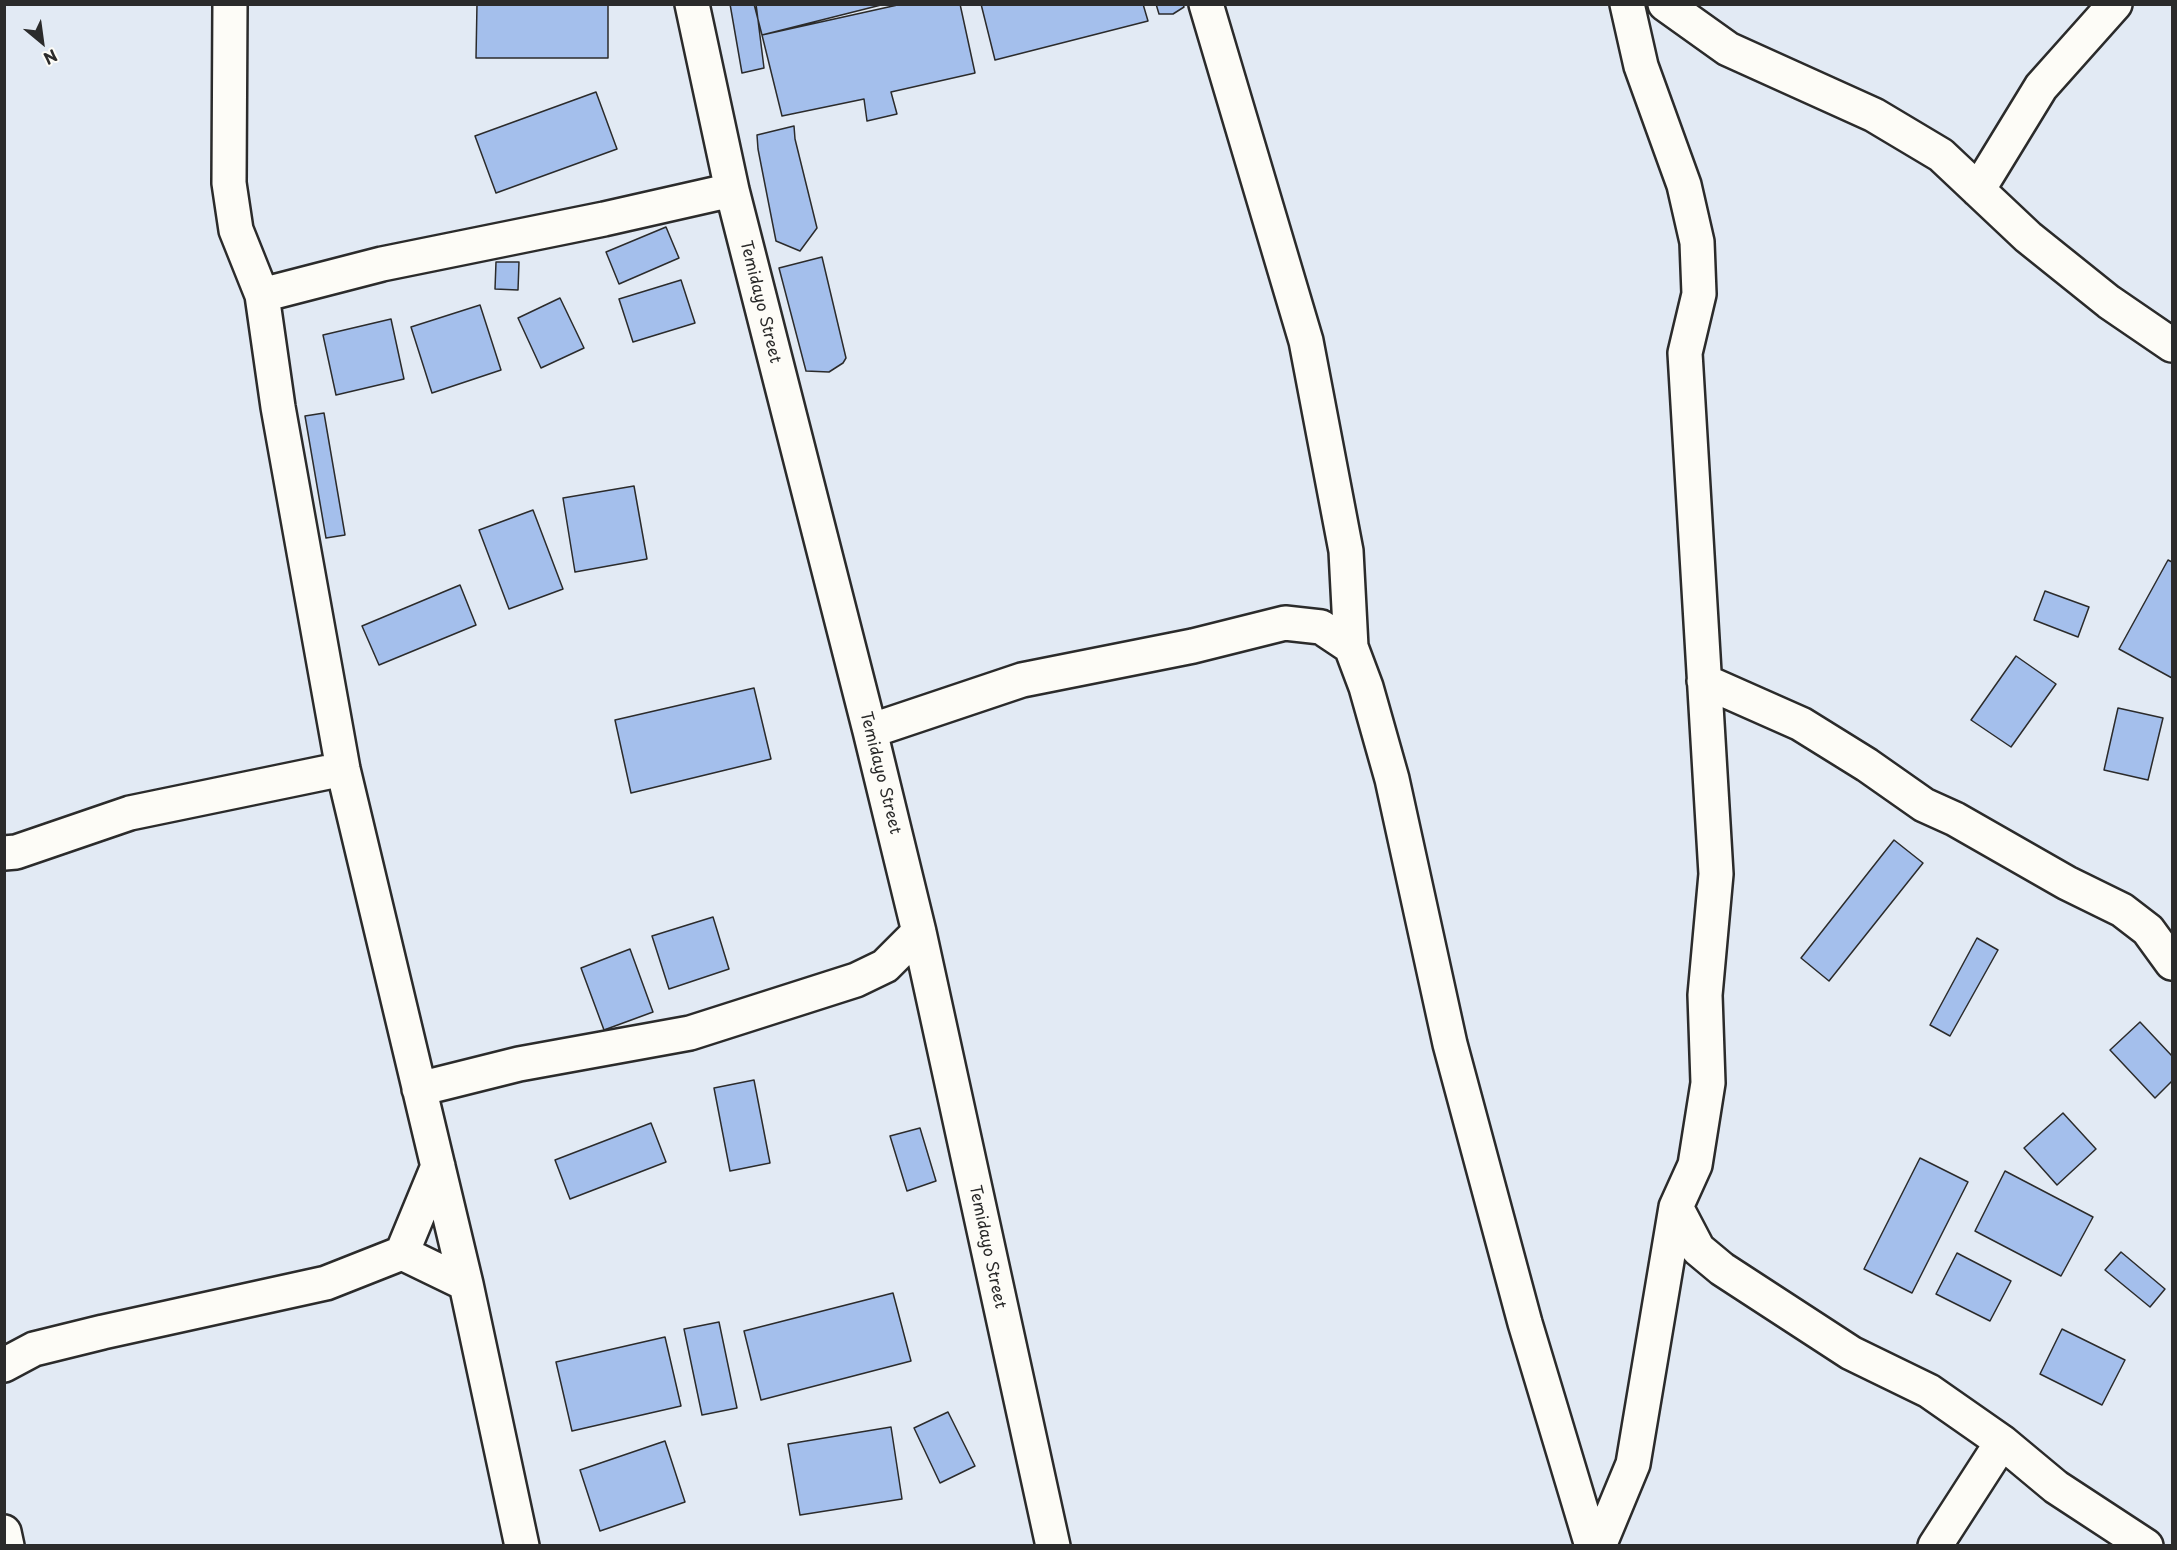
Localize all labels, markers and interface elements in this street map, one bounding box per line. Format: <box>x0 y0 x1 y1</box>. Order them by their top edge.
north arrow <box>12 12 72 72</box>
text: N <box>39 44 62 71</box>
street label: Temidayo Street <box>735 239 785 365</box>
street label: Temidayo Street <box>855 710 905 836</box>
street label: Temidayo Street <box>965 1184 1009 1310</box>

